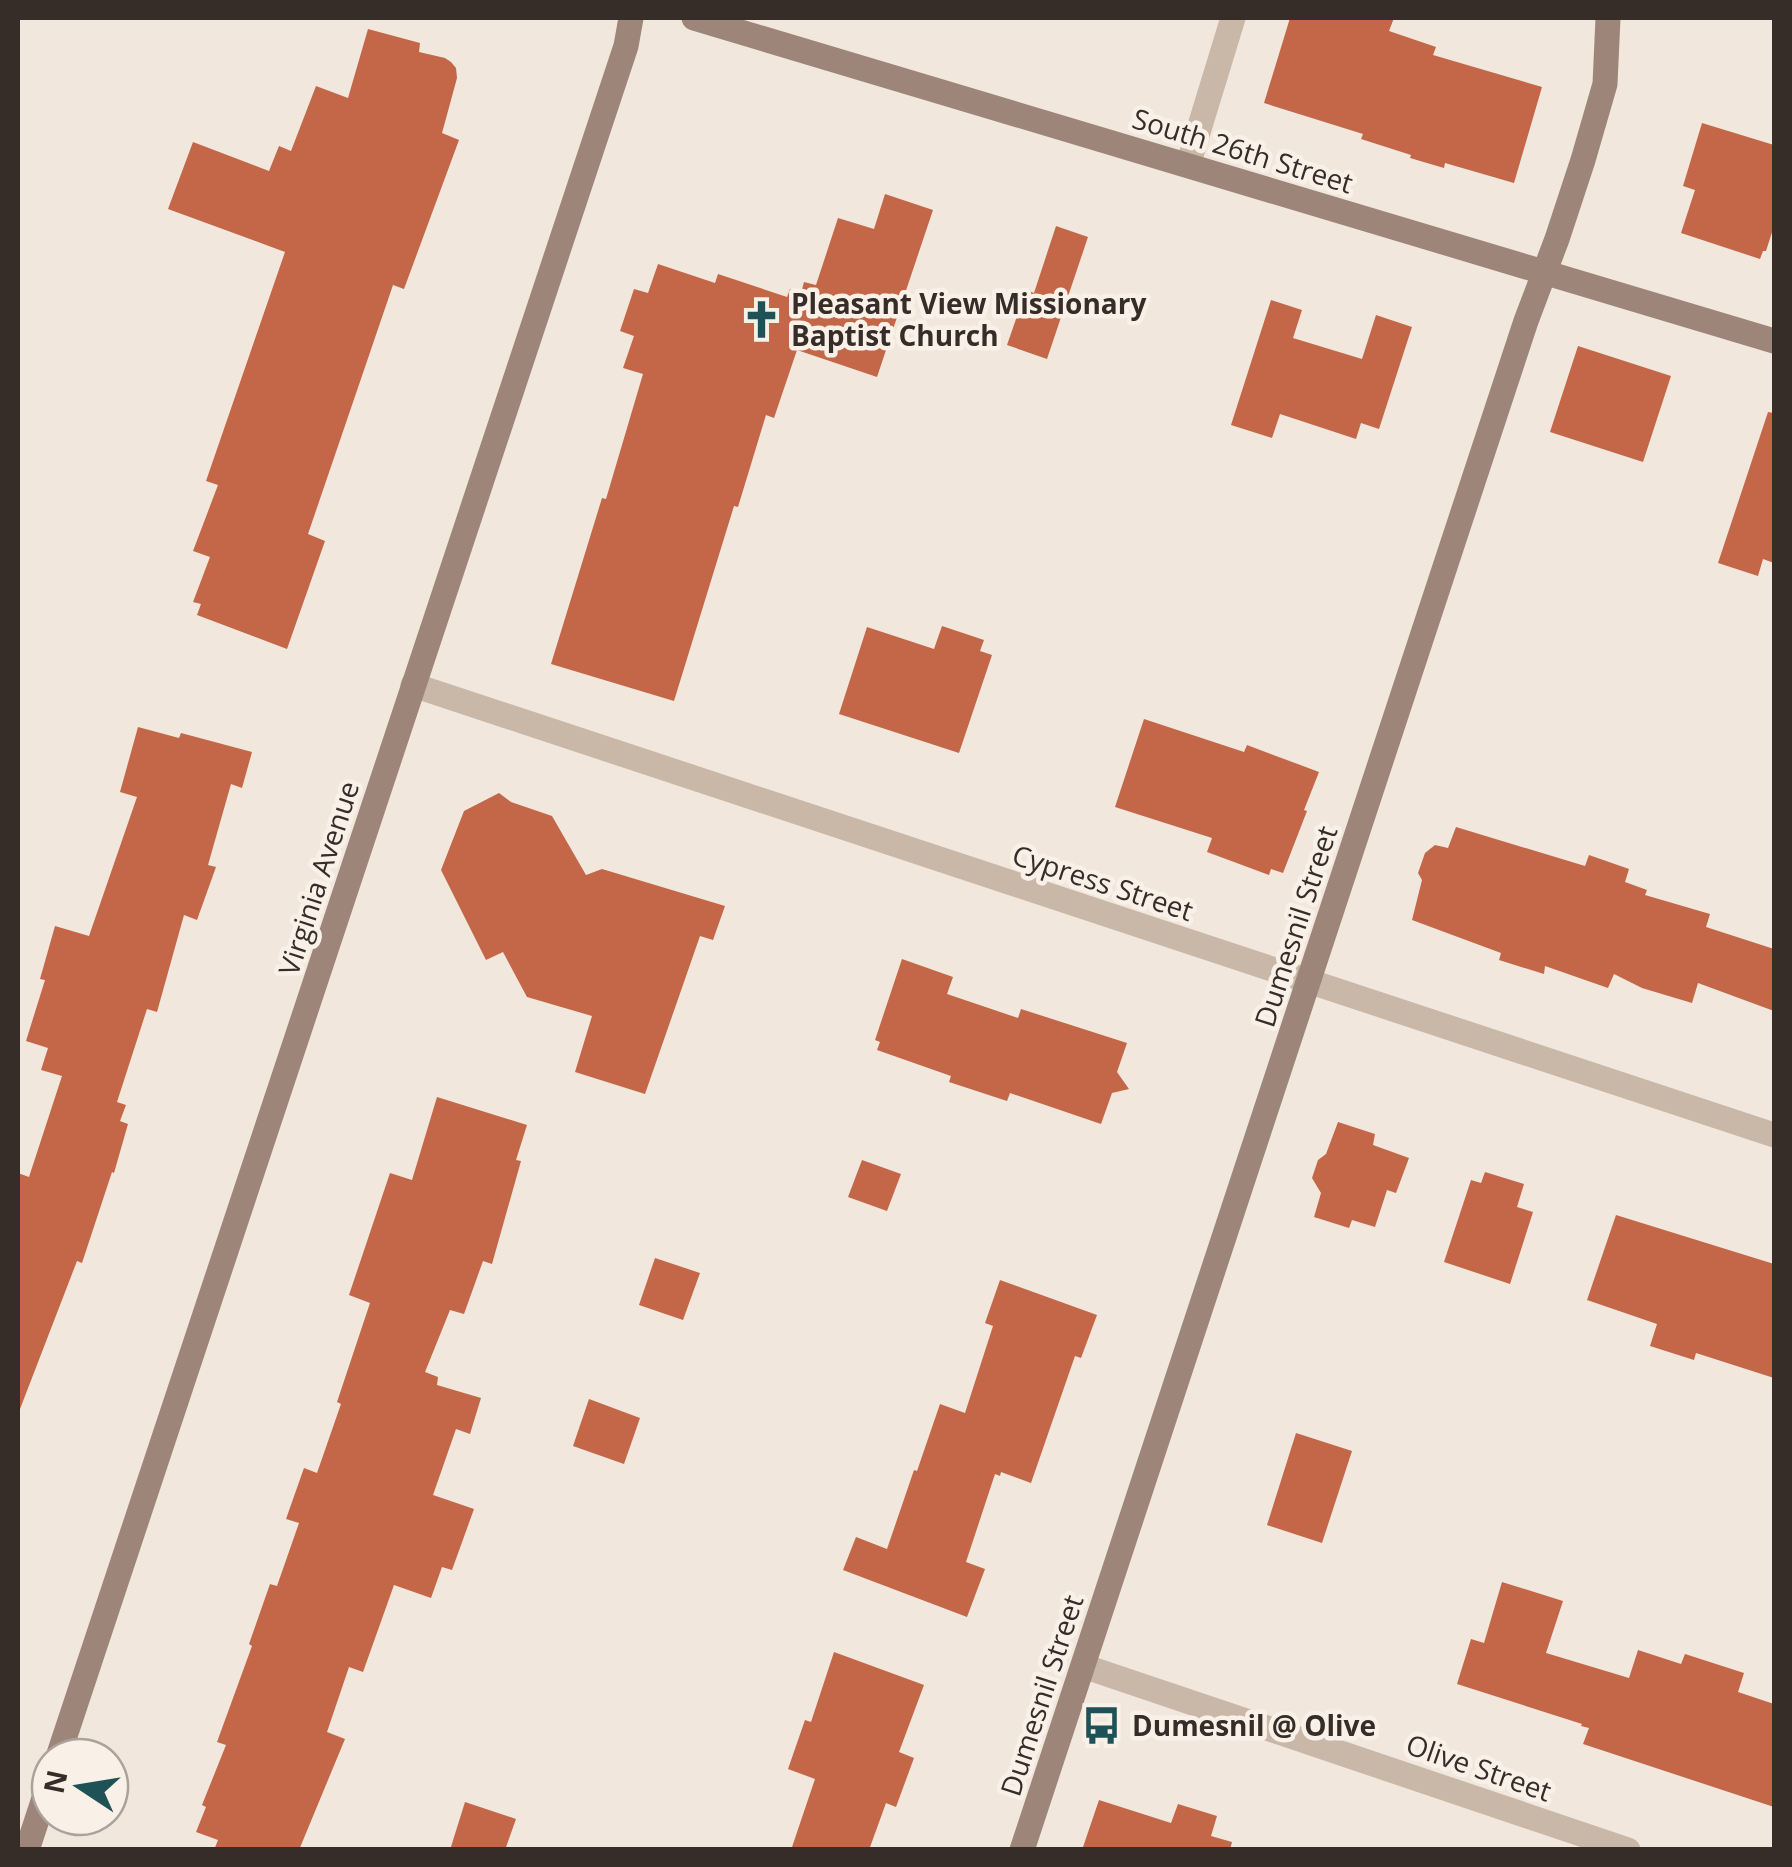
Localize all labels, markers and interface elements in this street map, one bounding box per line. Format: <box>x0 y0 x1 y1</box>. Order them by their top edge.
street label: South 26th Street <box>1128 98 1358 202</box>
place label: Pleasant View Missionary Baptist Church <box>791 284 1146 354</box>
church icon: Pleasant View Missionary Baptist Church <box>740 298 782 340</box>
street label: Virginia Avenue <box>269 776 367 980</box>
street label: Dumesnil Street <box>1245 821 1345 1031</box>
street label: Cypress Street <box>1008 835 1198 929</box>
street label: Dumesnil Street <box>991 1590 1091 1800</box>
bus stop icon: Dumesnil @ Olive <box>1081 1704 1123 1746</box>
place label: Dumesnil @ Olive <box>1132 1706 1376 1744</box>
street label: Olive Street <box>1401 1724 1557 1810</box>
north arrow <box>30 1737 130 1837</box>
text: N <box>34 1767 76 1797</box>

